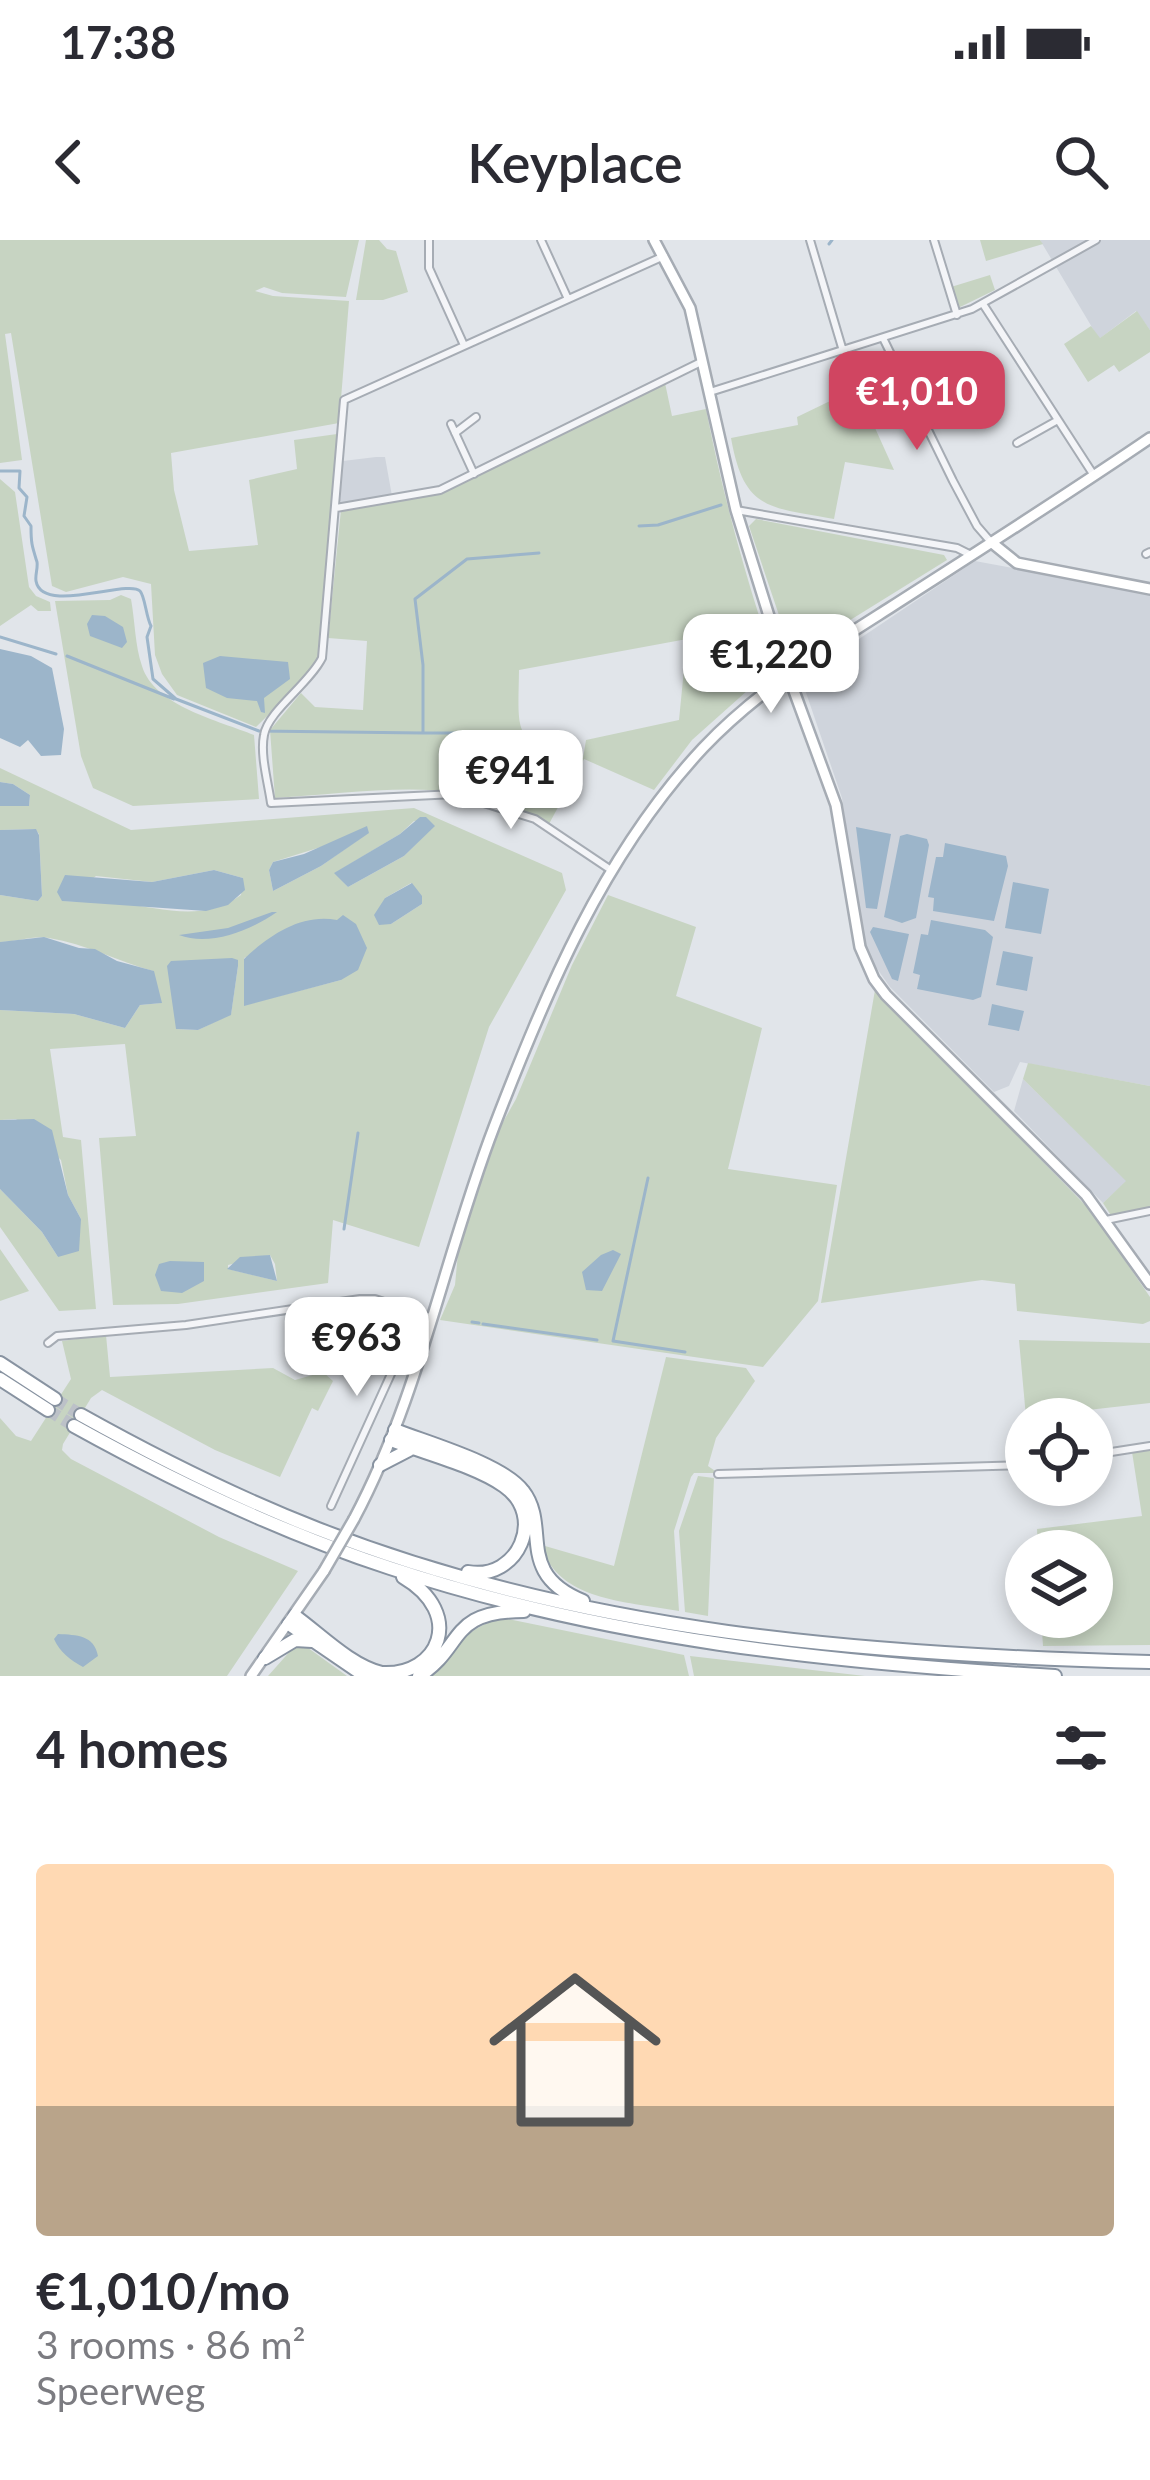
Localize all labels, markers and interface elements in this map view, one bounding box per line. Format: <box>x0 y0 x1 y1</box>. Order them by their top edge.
text: 17:38 <box>60 15 176 69</box>
icon: back <box>36 129 102 195</box>
icon: search <box>1048 129 1114 195</box>
text: Keyplace <box>467 130 683 195</box>
pin: €1,010 <box>819 351 1015 453</box>
text: €1,010 <box>856 367 978 413</box>
pin: €1,220 <box>673 614 869 716</box>
text: €1,220 <box>710 630 832 676</box>
pin: €941 <box>440 730 582 832</box>
text: €941 <box>466 746 556 792</box>
pin: €963 <box>286 1297 428 1399</box>
text: €963 <box>312 1313 402 1359</box>
map controls <box>1005 1398 1113 1638</box>
button: locate <box>1005 1398 1113 1506</box>
button: layers <box>1005 1530 1113 1638</box>
icon: filters <box>1048 1715 1114 1781</box>
text: 4 homes <box>36 1718 228 1779</box>
icon: home <box>467 1942 683 2158</box>
text: €1,010/mo <box>36 2260 290 2321</box>
text: 3 rooms · 86 m² <box>36 2321 306 2367</box>
text: Speerweg <box>36 2367 205 2413</box>

